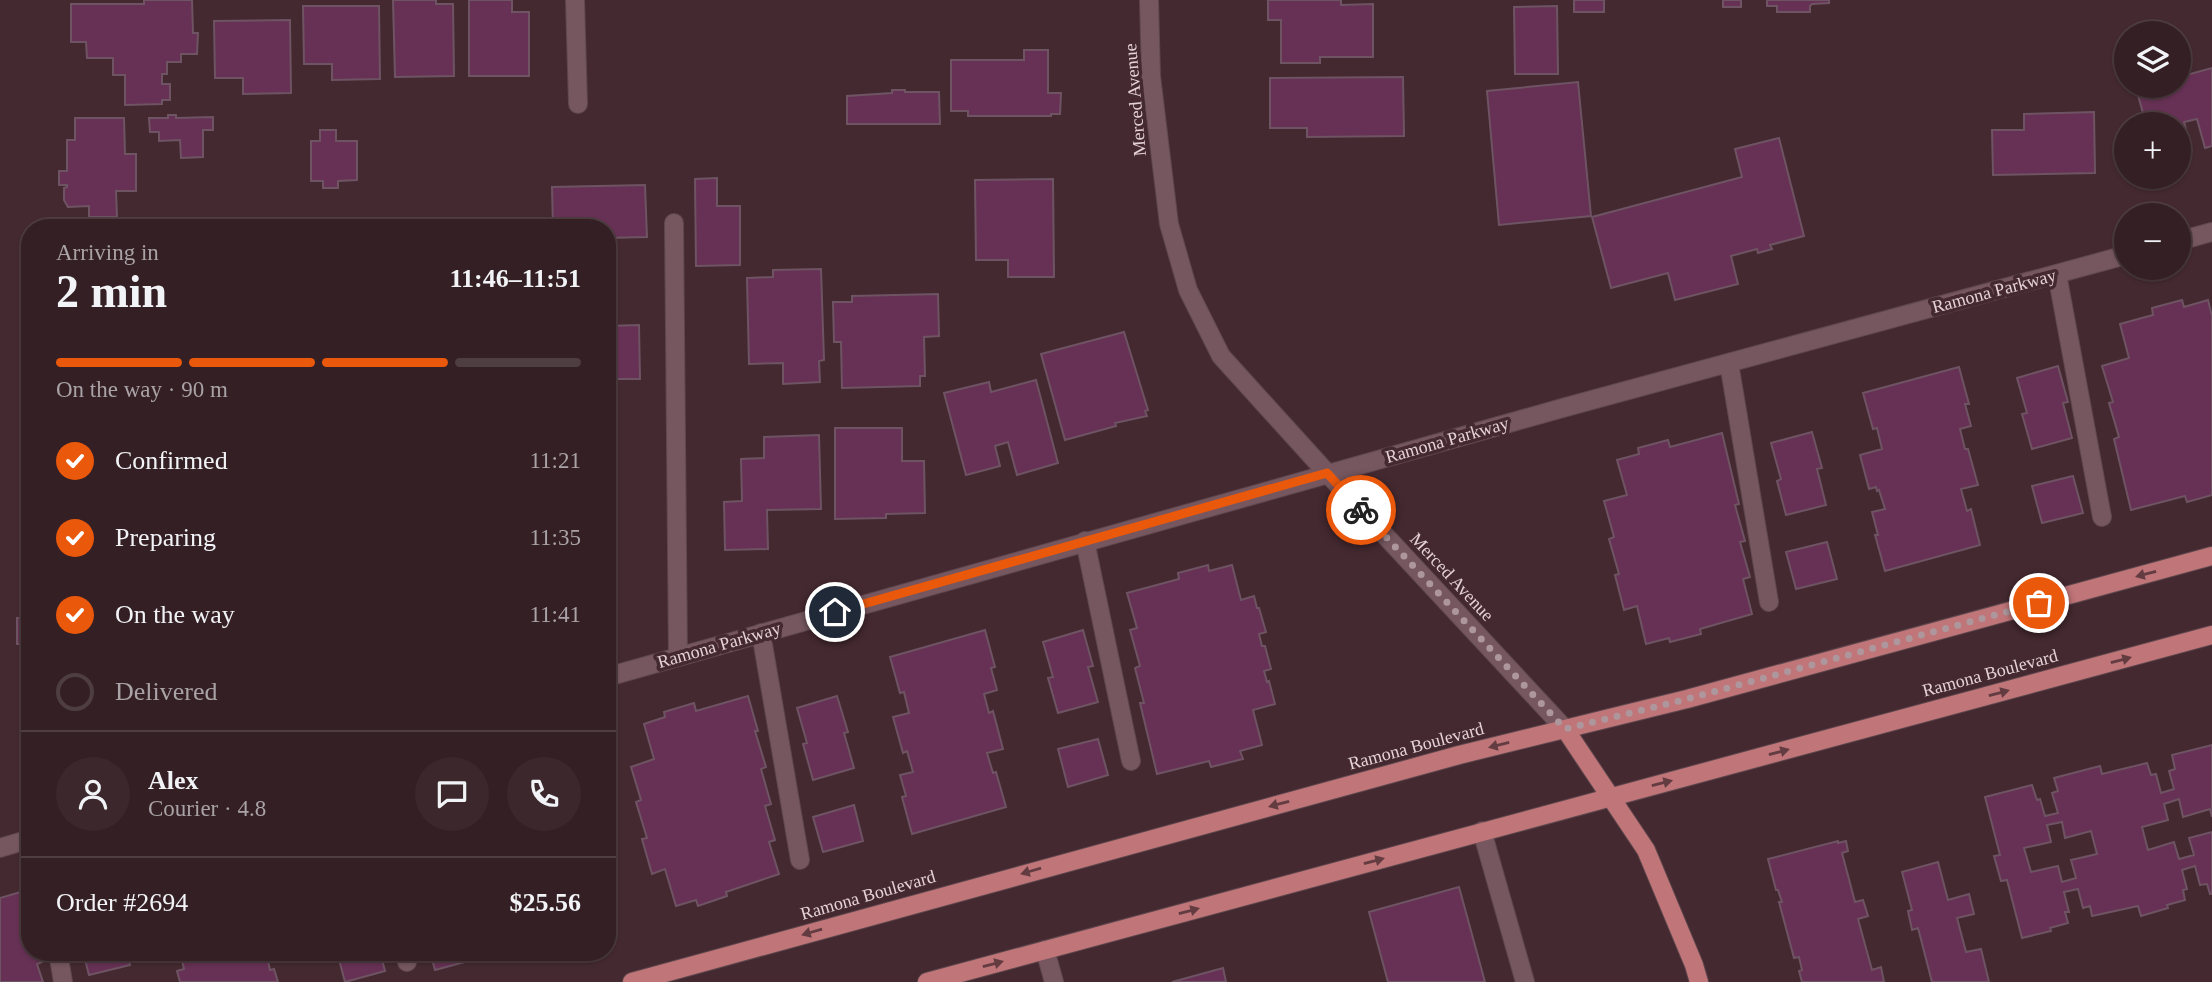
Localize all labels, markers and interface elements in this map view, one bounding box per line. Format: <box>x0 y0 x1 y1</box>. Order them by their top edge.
map controls <box>2114 21 2191 280</box>
button: layers <box>2114 21 2191 98</box>
street label: Merced Avenue <box>1120 43 1150 157</box>
button: + <box>2114 112 2191 189</box>
button: − <box>2114 203 2191 280</box>
text: Arriving in <box>56 240 159 265</box>
text: 11:46–11:51 <box>450 264 581 293</box>
street label: Ramona Parkway <box>1930 265 2058 317</box>
text: 2 min <box>56 266 167 317</box>
text: On the way · 90 m <box>56 377 228 402</box>
street label: Ramona Parkway <box>1383 413 1511 467</box>
icon: check <box>56 442 94 480</box>
text: Confirmed <box>115 446 228 475</box>
text: 11:21 <box>529 448 581 473</box>
courier <box>1326 475 1396 545</box>
icon: bike <box>1342 491 1380 529</box>
icon: check <box>56 519 94 557</box>
text: Preparing <box>115 523 216 552</box>
text: 11:35 <box>529 525 581 550</box>
street label: Merced Avenue <box>1406 529 1498 625</box>
one-way arrow <box>2135 569 2157 580</box>
pin <box>2009 573 2069 633</box>
pin <box>805 582 865 642</box>
icon: bag <box>2020 584 2058 622</box>
icon: home <box>816 593 854 631</box>
icon: check <box>56 596 94 634</box>
text: On the way <box>115 600 235 629</box>
text: 11:41 <box>529 602 581 627</box>
street label: Ramona Parkway <box>655 618 783 672</box>
street label: Ramona Boulevard <box>1920 645 2060 701</box>
one-way arrow <box>2110 654 2132 665</box>
text: Delivered <box>115 677 218 706</box>
one-way arrow <box>1988 687 2010 698</box>
street label: Ramona Boulevard <box>1346 718 1486 774</box>
one-way arrow <box>1488 740 1510 751</box>
one-way arrow <box>1768 746 1790 757</box>
button: person <box>56 757 130 831</box>
button: chat <box>415 757 489 831</box>
button: phone <box>507 757 581 831</box>
text: Alex <box>148 766 199 795</box>
one-way arrow <box>1651 777 1673 788</box>
text: Courier · 4.8 <box>148 796 266 821</box>
one-way arrow <box>1268 799 1290 810</box>
one-way arrow <box>1364 855 1385 865</box>
street label: Ramona Boulevard <box>798 866 938 924</box>
one-way arrow <box>1020 867 1041 877</box>
text: Order #2694 <box>56 888 188 917</box>
text: $25.56 <box>510 888 581 917</box>
one-way arrow <box>1178 905 1200 916</box>
one-way arrow <box>801 927 823 938</box>
one-way arrow <box>982 958 1004 969</box>

